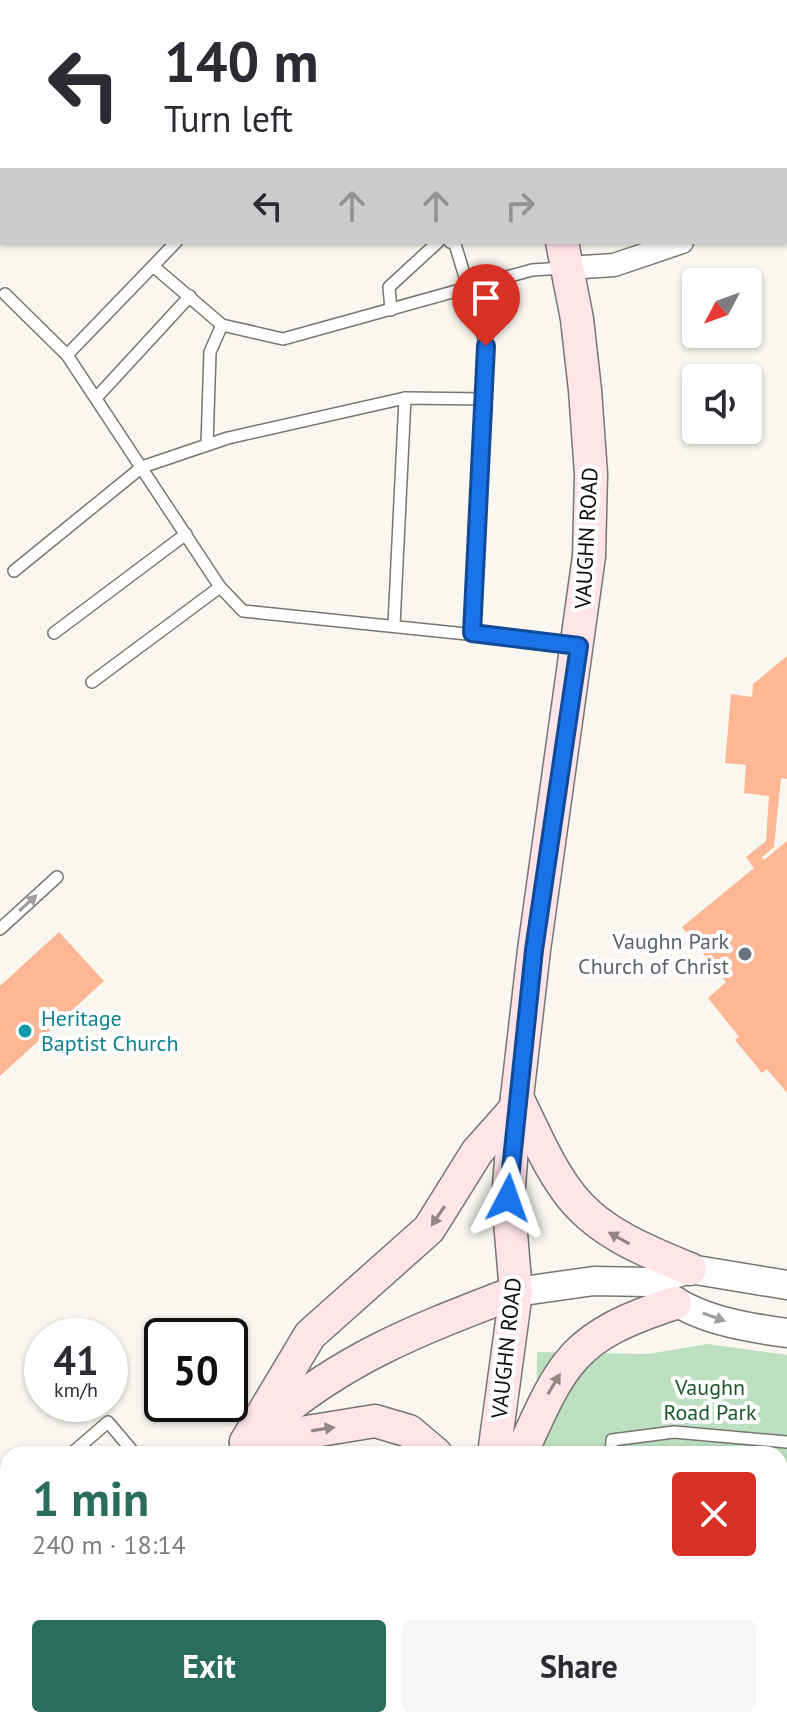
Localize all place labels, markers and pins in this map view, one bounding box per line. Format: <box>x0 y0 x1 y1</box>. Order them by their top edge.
pin <box>452 264 520 346</box>
place label: Vaughn Park Church of Christ <box>578 927 730 980</box>
marker: Vaughn Park Church of Christ <box>736 945 754 963</box>
place label: Heritage Baptist Church <box>41 1004 179 1057</box>
marker: Heritage Baptist Church <box>16 1022 34 1040</box>

